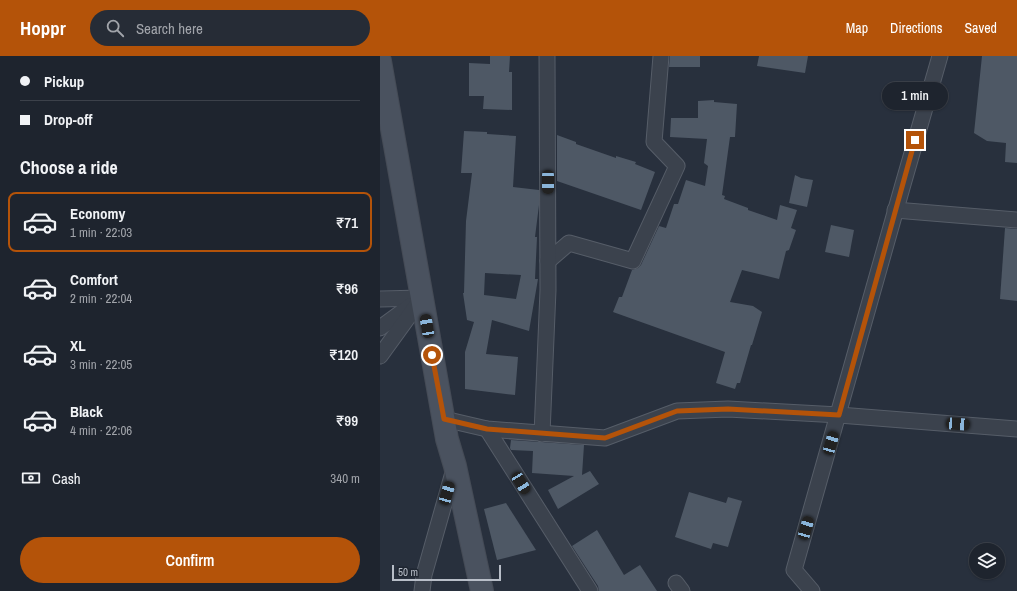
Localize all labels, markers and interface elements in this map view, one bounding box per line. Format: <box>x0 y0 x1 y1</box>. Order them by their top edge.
search box <box>90 10 370 46</box>
text: Hoppr <box>20 15 66 41</box>
icon: search <box>104 17 126 39</box>
text: Search here <box>136 18 203 39</box>
text: Map <box>846 19 868 37</box>
text: Directions <box>890 19 942 37</box>
text: Saved <box>964 19 997 37</box>
text: Pickup <box>44 71 84 92</box>
callout: 1 min <box>882 82 948 110</box>
text: 1 min <box>901 87 929 104</box>
text: Drop-off <box>44 109 93 130</box>
route end <box>906 131 924 149</box>
text: Choose a ride <box>20 155 118 180</box>
car <box>542 170 554 194</box>
text: Economy <box>70 203 125 224</box>
icon: car <box>22 204 58 240</box>
text: ₹71 <box>336 212 358 233</box>
text: 1 min · 22:03 <box>70 224 132 241</box>
text: Comfort <box>70 269 118 290</box>
icon: car <box>22 270 58 306</box>
text: ₹96 <box>336 278 358 299</box>
text: 2 min · 22:04 <box>70 290 132 307</box>
car <box>419 313 435 339</box>
text: XL <box>70 335 86 356</box>
icon: car <box>22 336 58 372</box>
text: ₹120 <box>329 344 358 365</box>
route start <box>423 346 441 364</box>
text: 3 min · 22:05 <box>70 356 132 373</box>
text: Black <box>70 401 103 422</box>
icon: car <box>22 402 58 438</box>
text: ₹99 <box>336 410 358 431</box>
car <box>946 417 970 431</box>
text: 4 min · 22:06 <box>70 422 132 439</box>
car <box>822 430 840 456</box>
icon: cash <box>20 467 42 489</box>
text: Cash <box>52 468 81 489</box>
text: 340 m <box>330 470 360 487</box>
car <box>510 470 532 496</box>
car <box>438 480 456 506</box>
car <box>797 515 815 541</box>
button: Confirm <box>20 537 360 583</box>
map controls <box>969 543 1005 579</box>
button: layers <box>969 543 1005 579</box>
scale bar <box>392 563 501 582</box>
text: 50 m <box>398 565 418 579</box>

